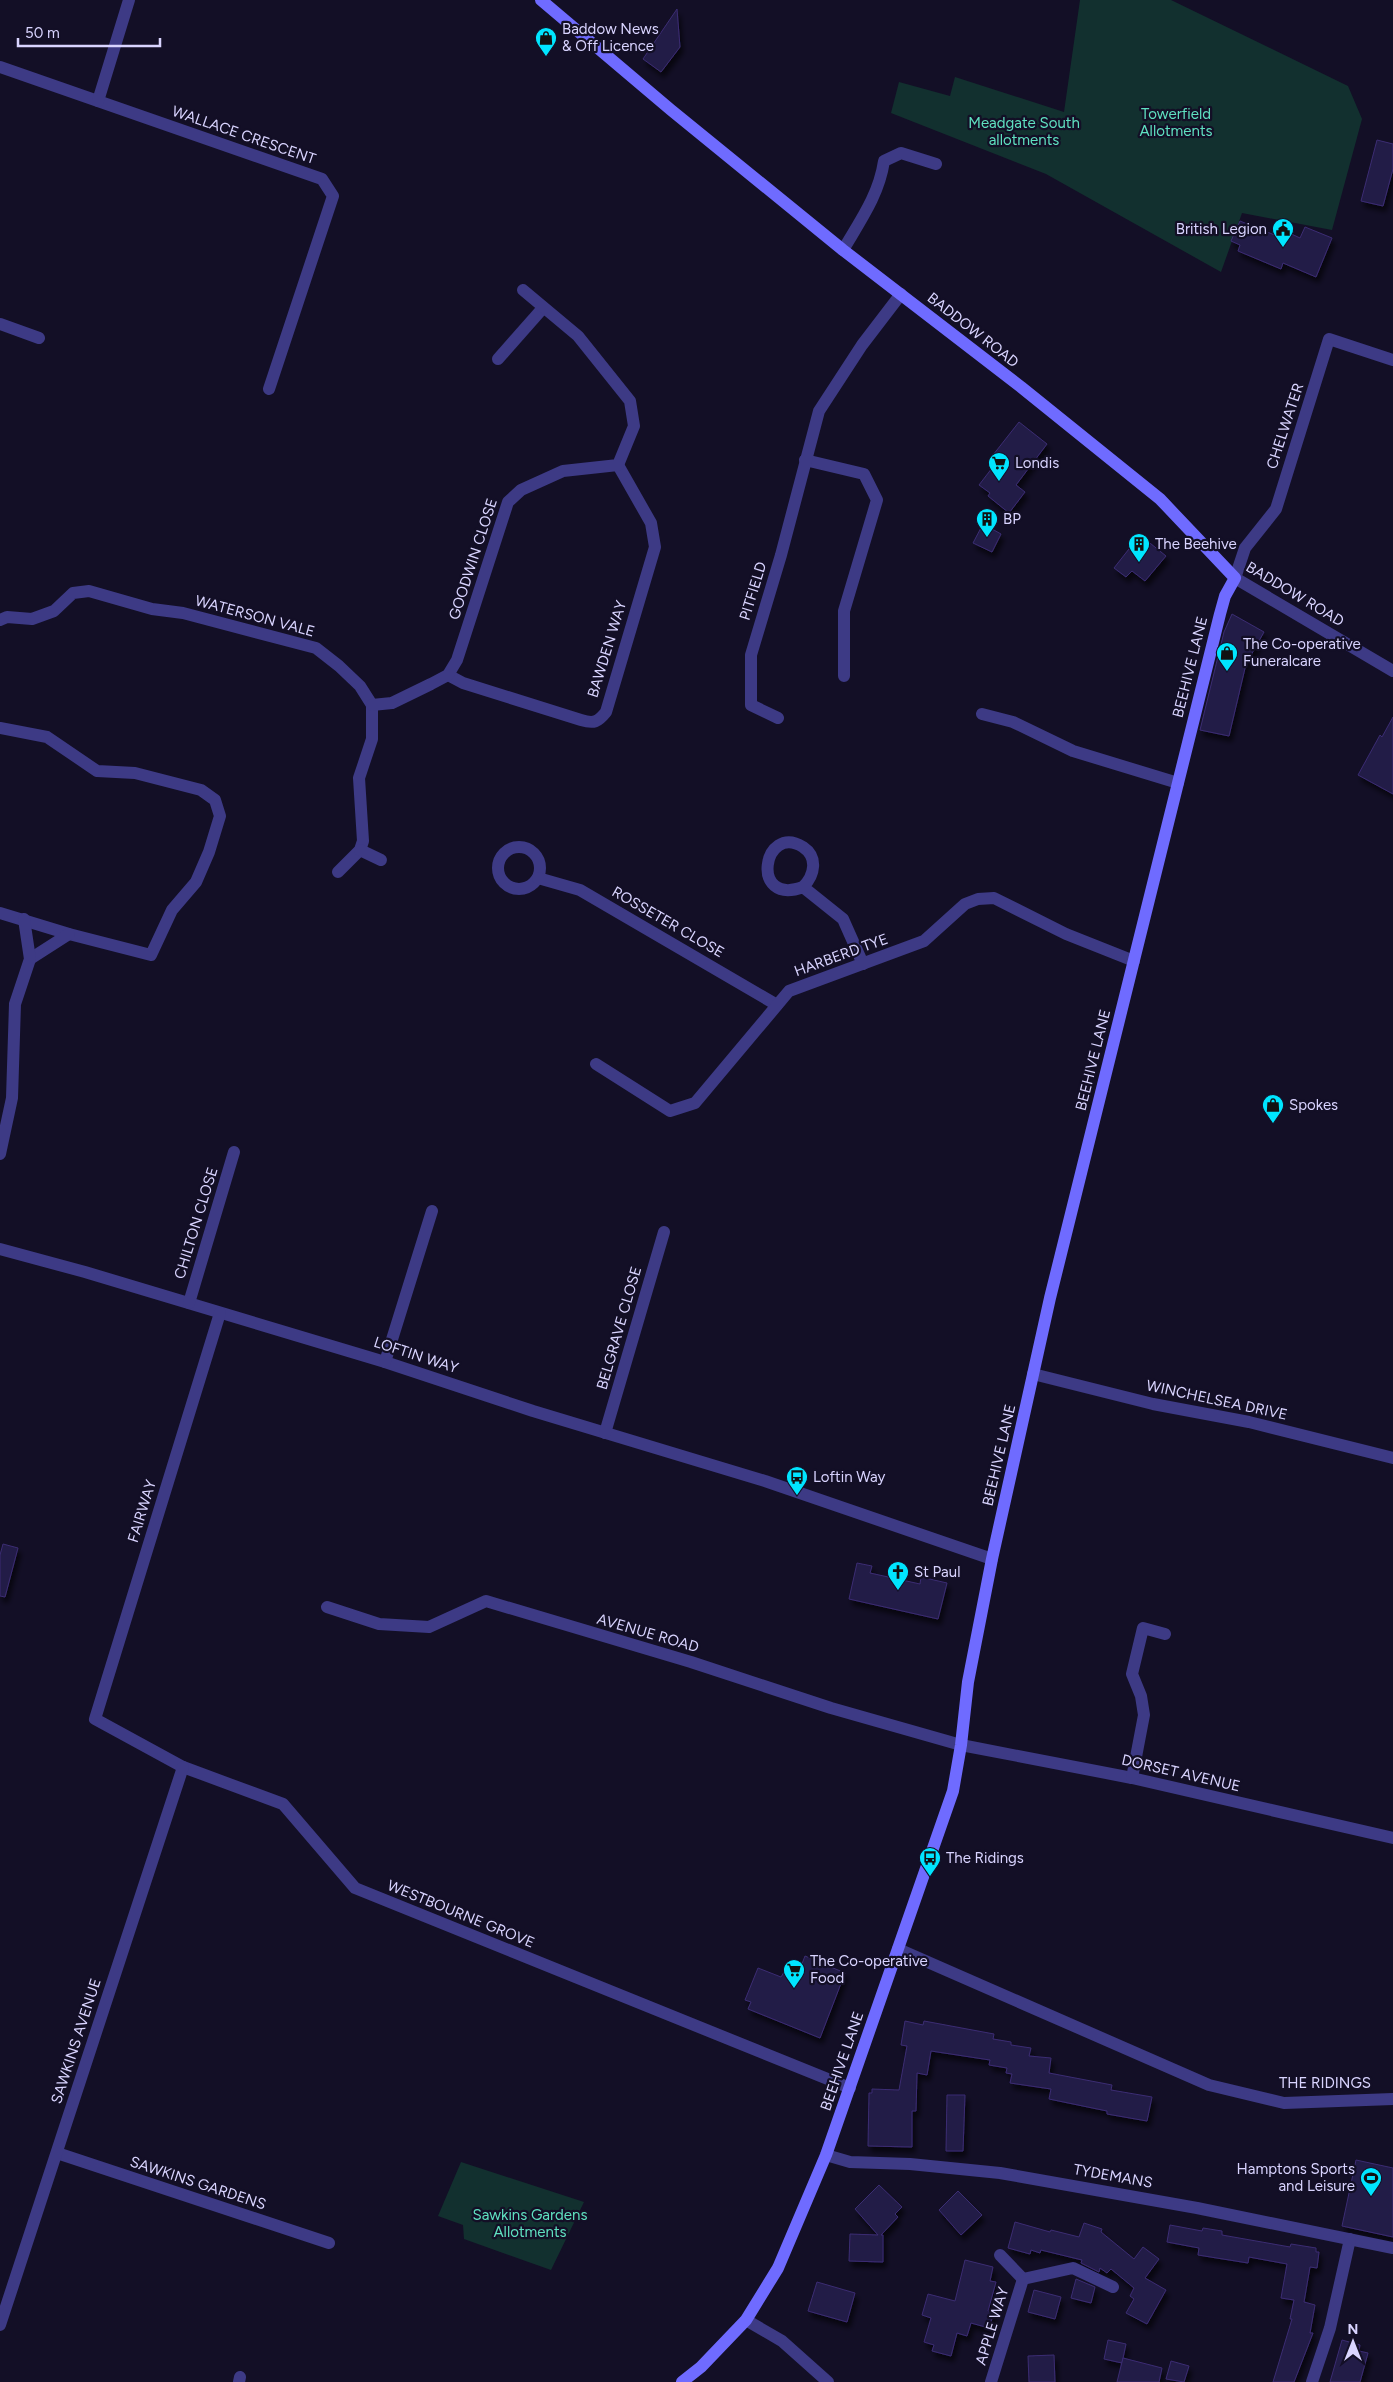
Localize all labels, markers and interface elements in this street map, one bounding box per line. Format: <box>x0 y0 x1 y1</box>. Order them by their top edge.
scale bar <box>18 15 160 47</box>
place label: Baddow News & Off Licence <box>562 20 659 55</box>
text: 50 m <box>25 24 60 42</box>
shop icon: Baddow News & Off Licence <box>534 26 558 57</box>
street label: WALLACE CRESCENT <box>170 102 319 168</box>
park label: Towerfield Allotments <box>1139 105 1213 140</box>
park label: Meadgate South allotments <box>968 114 1080 149</box>
public building icon: British Legion <box>1271 217 1295 248</box>
place label: British Legion <box>1176 220 1267 238</box>
street label: BADDOW ROAD <box>924 289 1022 371</box>
street label: CHELWATER <box>1263 381 1307 471</box>
supermarket icon: Londis <box>987 451 1011 482</box>
place label: Londis <box>1015 454 1059 472</box>
street label: GOODWIN CLOSE <box>445 496 501 622</box>
building icon: BP <box>975 507 999 538</box>
place label: BP <box>1003 510 1021 528</box>
building icon: The Beehive <box>1127 532 1151 563</box>
place label: The Beehive <box>1155 535 1237 553</box>
street label: BADDOW ROAD <box>1243 558 1347 630</box>
street label: PITFIELD <box>736 560 770 622</box>
street label: WATERSON VALE <box>193 591 317 641</box>
street label: BAWDEN WAY <box>584 598 630 700</box>
street label: BEEHIVE LANE <box>1169 615 1211 719</box>
place label: The Co-operative Funeralcare <box>1243 635 1361 670</box>
shop icon: The Co-operative Funeralcare <box>1215 641 1239 672</box>
street label: ROSSETER CLOSE <box>609 883 727 961</box>
street label: HARBERD TYE <box>792 930 890 980</box>
street label: BEEHIVE LANE <box>1072 1008 1114 1112</box>
shop icon: Spokes <box>1261 1093 1285 1124</box>
place label: Spokes <box>1289 1096 1338 1114</box>
street label: CHILTON CLOSE <box>170 1165 222 1281</box>
street label: BELGRAVE CLOSE <box>593 1264 645 1392</box>
street label: LOFTIN WAY <box>371 1333 461 1377</box>
street label: WINCHELSEA DRIVE <box>1145 1376 1289 1424</box>
street label: BEEHIVE LANE <box>979 1402 1019 1508</box>
bus stop icon: Loftin Way <box>785 1465 809 1496</box>
place label: Loftin Way <box>813 1468 886 1486</box>
street label: FAIRWAY <box>124 1477 160 1545</box>
church icon: St Paul <box>886 1560 910 1591</box>
place label: St Paul <box>914 1563 960 1581</box>
street label: AVENUE ROAD <box>595 1610 701 1656</box>
street label: DORSET AVENUE <box>1120 1751 1242 1795</box>
bus stop icon: The Ridings <box>918 1846 942 1877</box>
place label: The Ridings <box>946 1849 1024 1867</box>
street label: WESTBOURNE GROVE <box>385 1876 537 1952</box>
place label: The Co-operative Food <box>810 1952 928 1987</box>
supermarket icon: The Co-operative Food <box>782 1958 806 1989</box>
street label: SAWKINS AVENUE <box>47 1976 105 2106</box>
street label: BEEHIVE LANE <box>817 2009 867 2113</box>
street label: THE RIDINGS <box>1279 2074 1371 2092</box>
street label: SAWKINS GARDENS <box>128 2153 268 2213</box>
street label: TYDEMANS <box>1072 2160 1154 2192</box>
place label: Hamptons Sports and Leisure <box>1237 2160 1355 2195</box>
sports icon: Hamptons Sports and Leisure <box>1359 2166 1383 2197</box>
park label: Sawkins Gardens Allotments <box>473 2206 587 2241</box>
street label: APPLE WAY <box>972 2285 1012 2367</box>
north arrow <box>1328 2317 1378 2367</box>
text: N <box>1348 2321 1358 2338</box>

